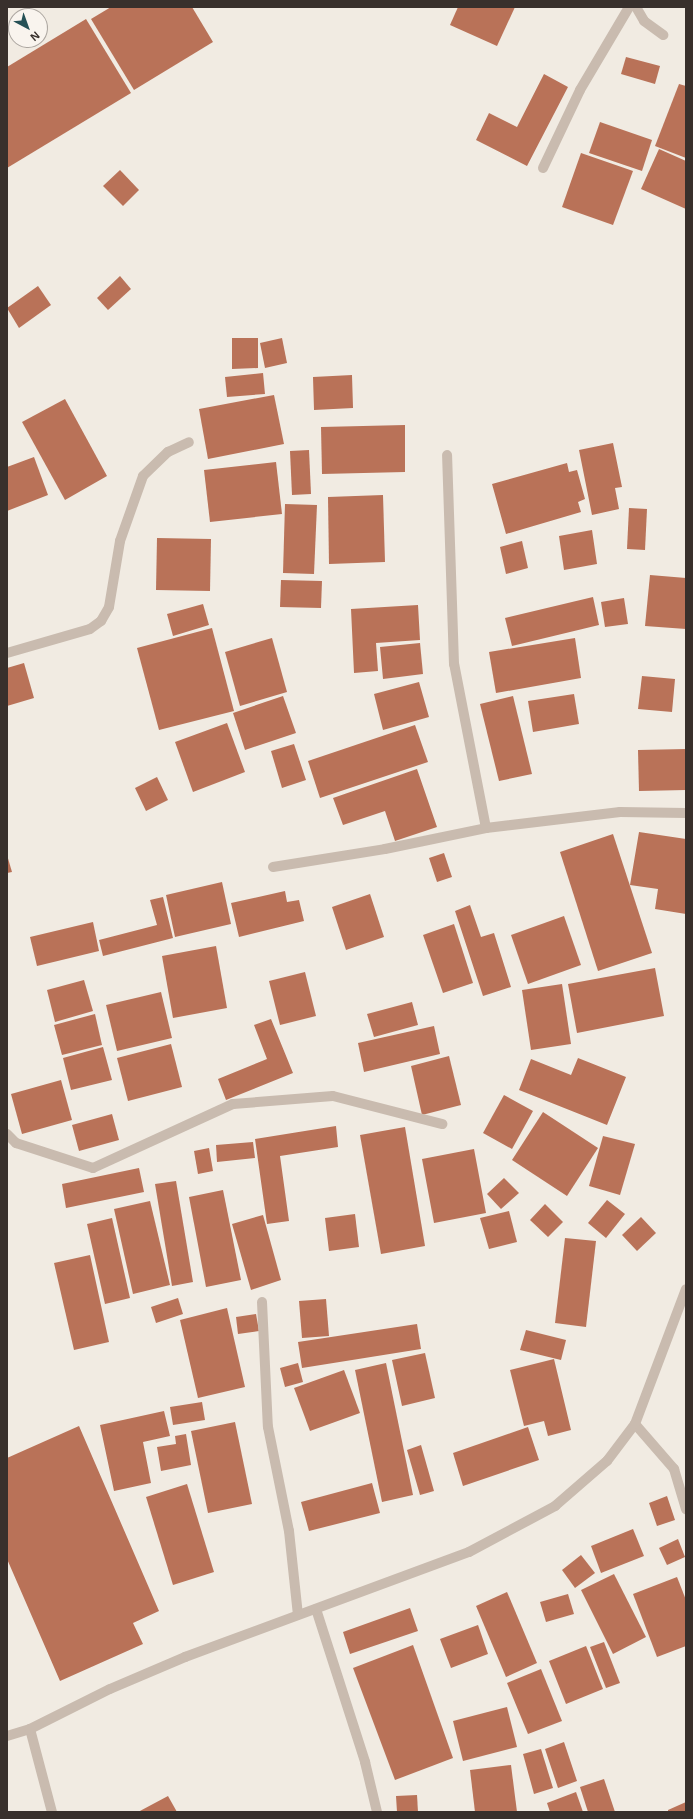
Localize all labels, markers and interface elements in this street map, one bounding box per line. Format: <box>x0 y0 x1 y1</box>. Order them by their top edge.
north arrow <box>8 8 48 48</box>
text: N <box>28 29 42 43</box>

